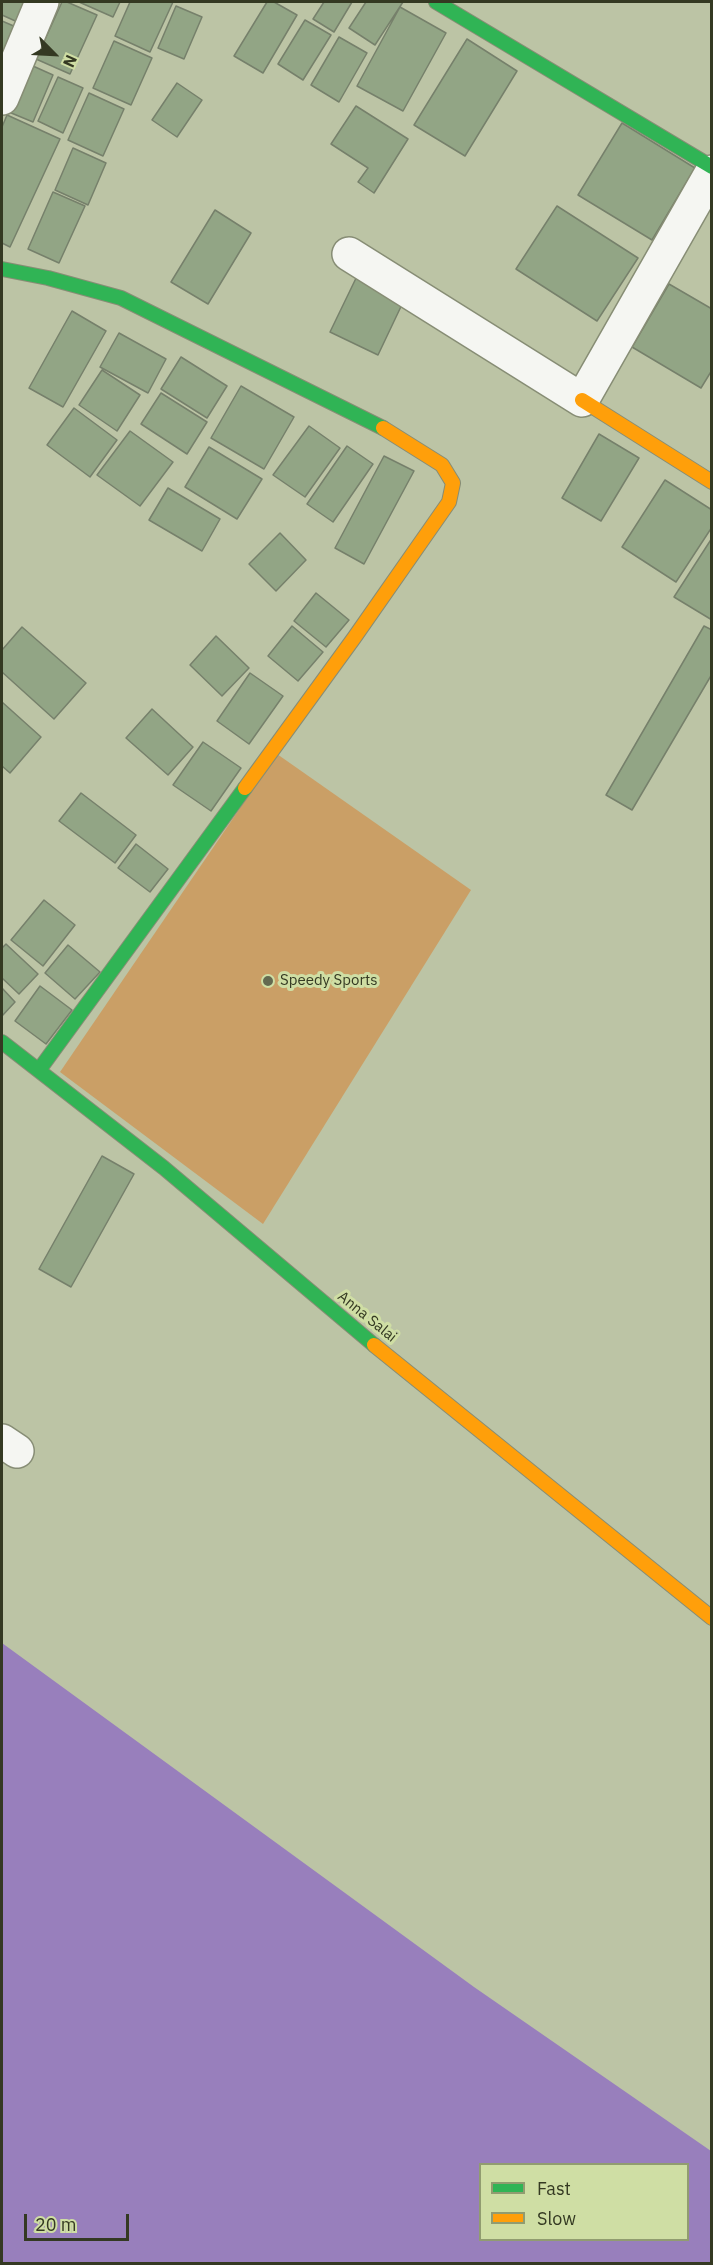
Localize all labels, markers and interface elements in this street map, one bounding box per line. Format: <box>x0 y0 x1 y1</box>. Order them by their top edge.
north arrow <box>24 24 84 84</box>
text: N <box>59 52 82 71</box>
place label: Speedy Sports <box>280 972 378 990</box>
marker: Speedy Sports <box>261 974 275 988</box>
street label: Anna Salai <box>334 1288 400 1346</box>
legend <box>479 2163 689 2241</box>
text: Fast <box>537 2177 571 2200</box>
scale bar <box>27 2202 132 2240</box>
text: Slow <box>537 2207 576 2230</box>
text: 20 m <box>35 2213 77 2236</box>

